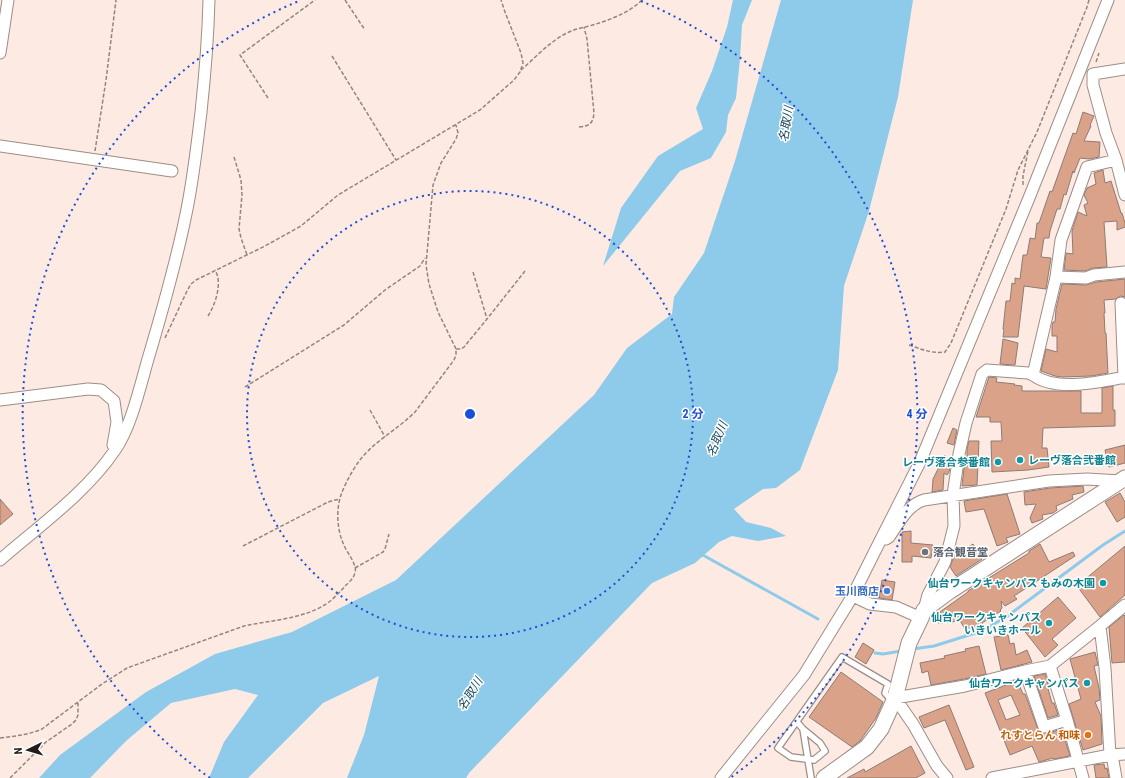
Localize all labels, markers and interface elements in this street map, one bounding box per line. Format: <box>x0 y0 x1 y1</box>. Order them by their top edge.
water label: 名取川 <box>776 103 796 143</box>
centre of rings <box>463 407 477 421</box>
text: 2 分 <box>683 407 703 421</box>
text: 4 分 <box>907 407 927 421</box>
water label: 名取川 <box>704 418 731 458</box>
place label: レーヴ落合弐番館 <box>1028 454 1116 467</box>
marker: レーヴ落合弐番館 <box>1015 455 1025 465</box>
place label: レーヴ落合参番館 <box>902 456 990 469</box>
marker: レーヴ落合参番館 <box>993 457 1003 467</box>
place label: 落合観音堂 <box>933 546 988 559</box>
marker: 落合観音堂 <box>920 547 930 557</box>
place label: 仙台ワークキャンパス もみの木園 <box>927 577 1095 590</box>
marker: 仙台ワークキャンパス もみの木園 <box>1098 578 1108 588</box>
place label: 玉川商店 <box>835 585 879 598</box>
marker: 玉川商店 <box>882 586 892 596</box>
place label: 仙台ワークキャンパス いきいきホール <box>931 611 1041 637</box>
marker: 仙台ワークキャンパス いきいきホール <box>1044 618 1054 628</box>
water label: 名取川 <box>455 673 487 713</box>
place label: 仙台ワークキャンパス <box>969 677 1079 690</box>
marker: 仙台ワークキャンパス <box>1082 678 1092 688</box>
place label: れすとらん 和味 <box>1000 729 1080 742</box>
north arrow <box>8 730 48 770</box>
marker: れすとらん 和味 <box>1083 730 1093 740</box>
text: N <box>12 747 25 755</box>

